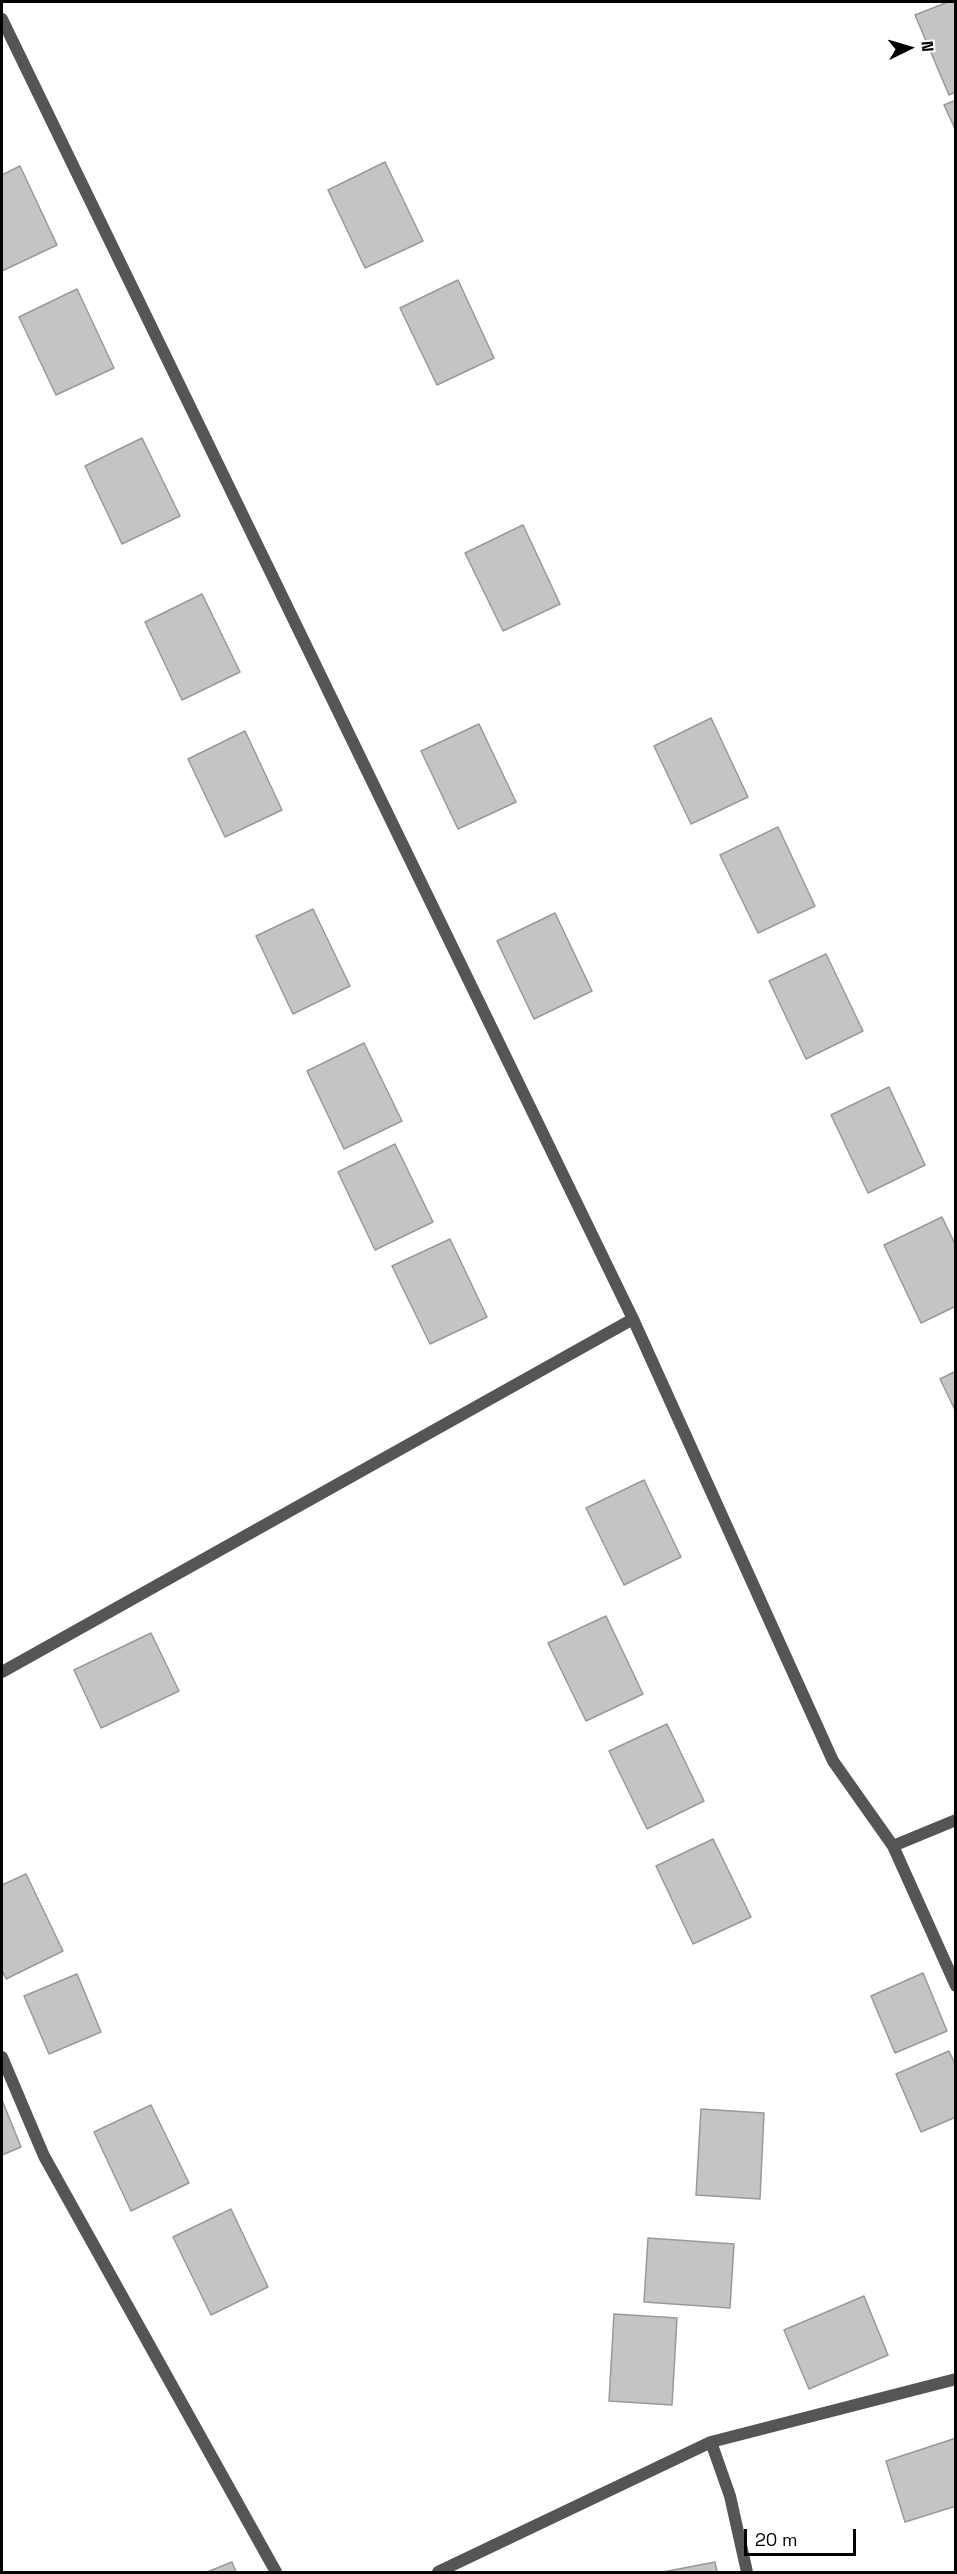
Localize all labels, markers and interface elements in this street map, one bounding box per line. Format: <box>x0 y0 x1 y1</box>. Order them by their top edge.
north arrow <box>879 18 939 78</box>
text: N <box>917 40 938 53</box>
scale bar <box>747 2517 860 2555</box>
text: 20 m <box>755 2528 798 2551</box>

